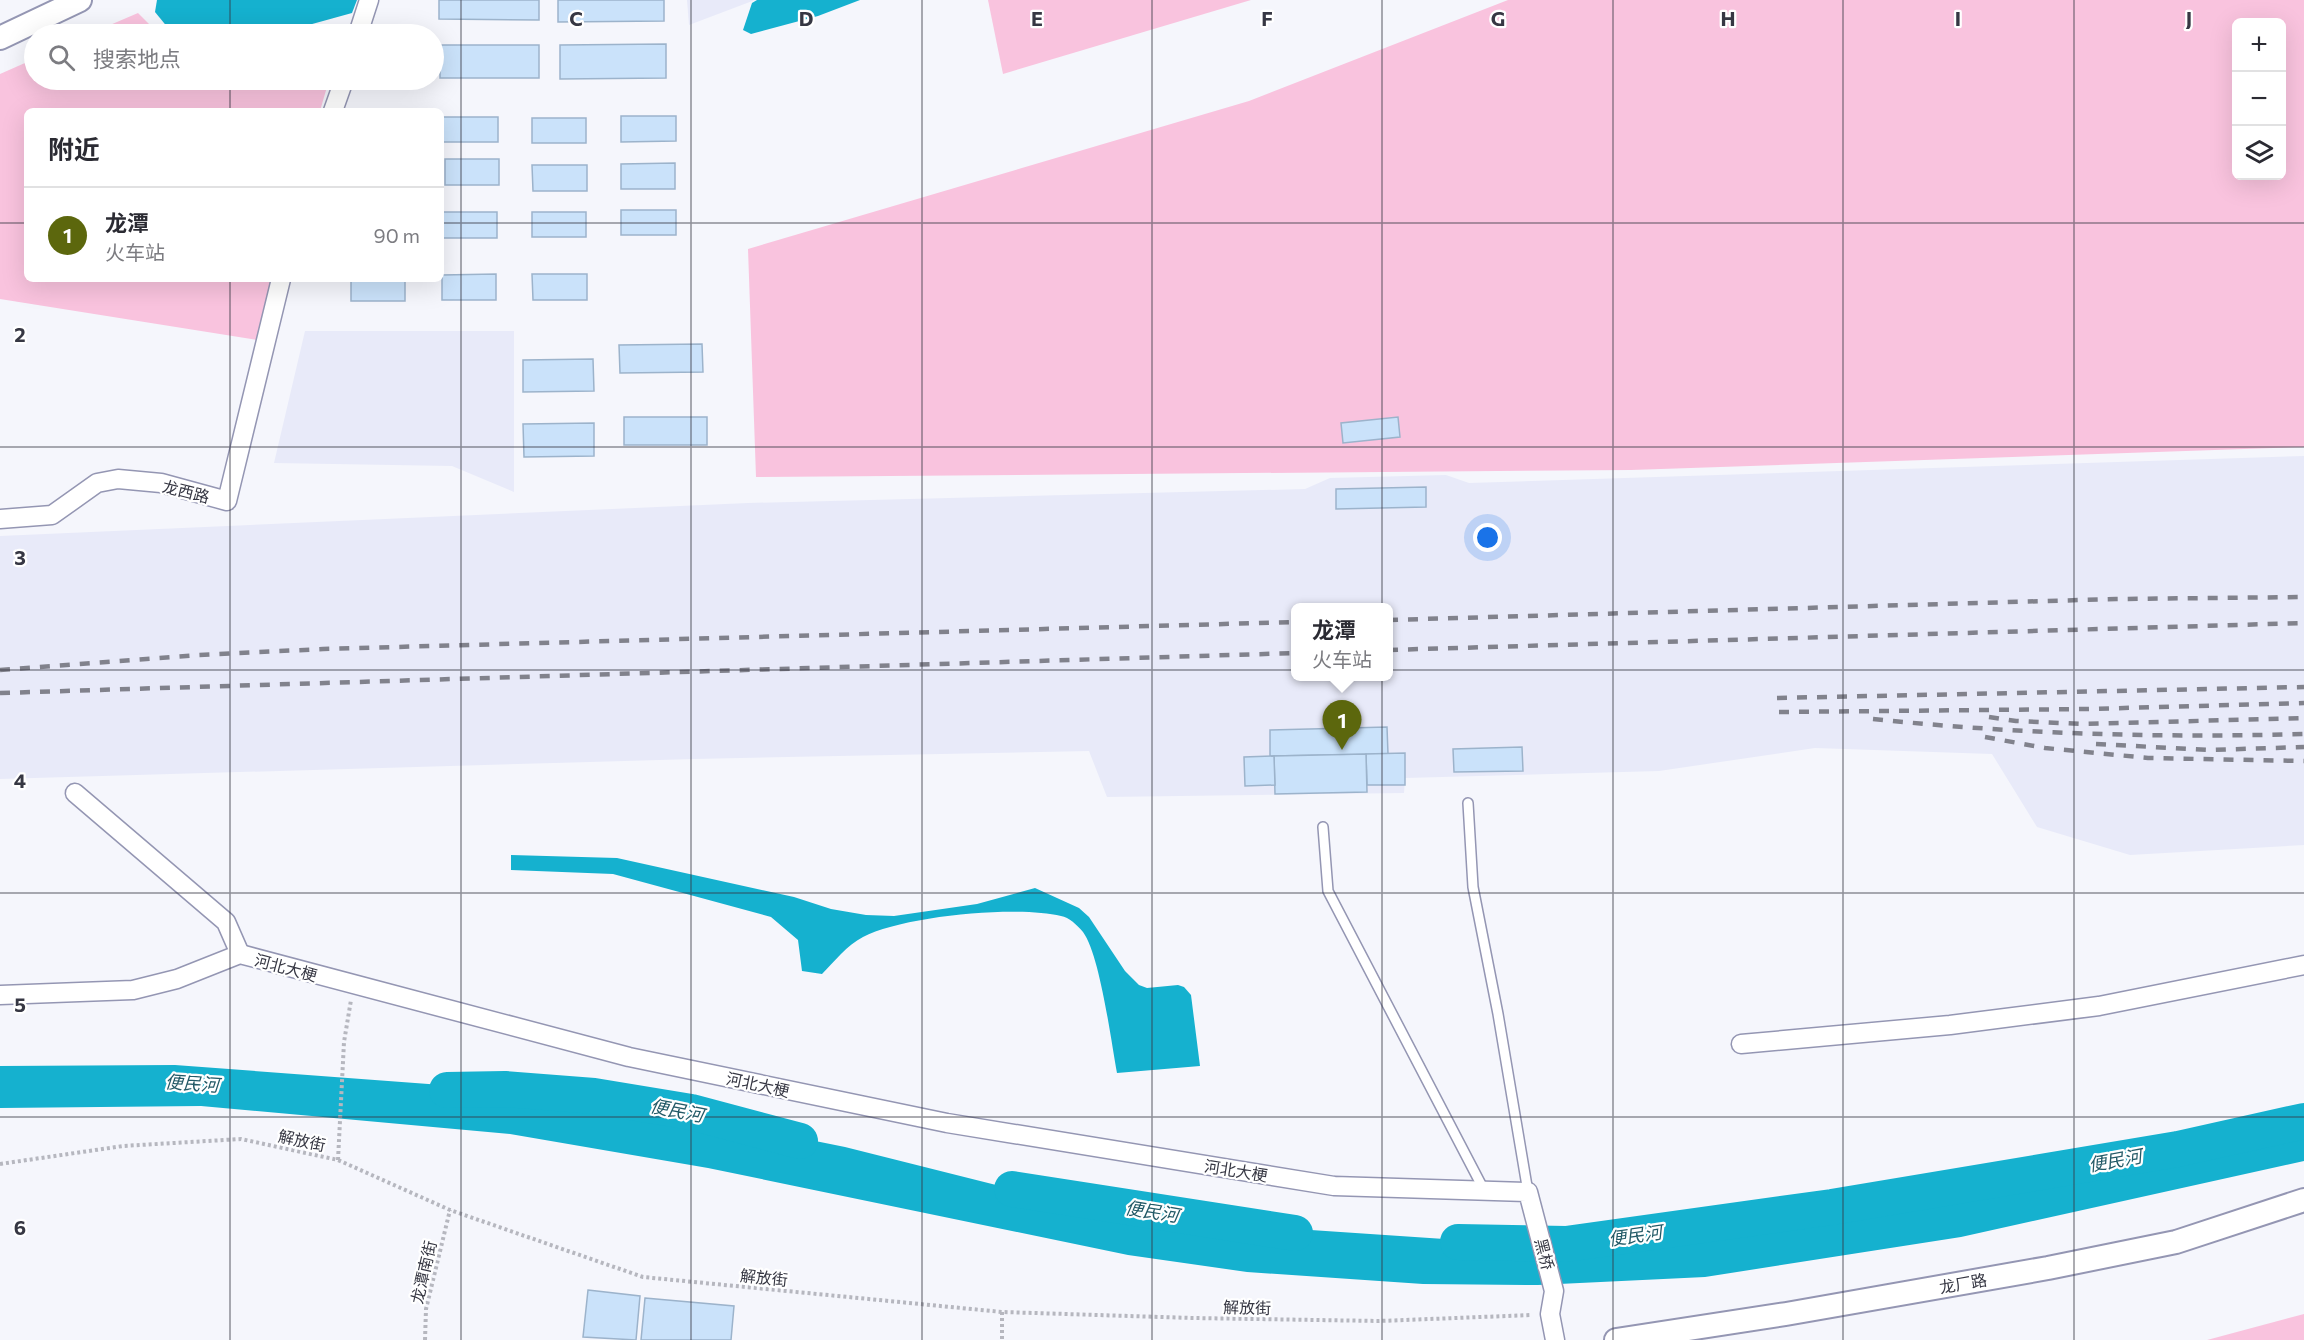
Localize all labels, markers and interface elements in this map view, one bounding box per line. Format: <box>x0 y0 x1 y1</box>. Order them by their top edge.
text: C <box>569 6 583 30</box>
text: D <box>799 6 813 30</box>
text: E <box>1031 6 1043 30</box>
text: F <box>1261 6 1273 30</box>
text: G <box>1491 6 1505 30</box>
text: H <box>1721 6 1736 30</box>
text: I <box>1955 6 1961 30</box>
text: J <box>2186 6 2192 30</box>
map controls <box>2232 18 2286 180</box>
button: + <box>2232 18 2286 72</box>
search box <box>24 24 444 90</box>
icon: search <box>45 41 78 74</box>
text: 搜索地点 <box>93 45 181 72</box>
button: − <box>2232 72 2286 126</box>
button: layers <box>2232 126 2286 180</box>
text: 附近 <box>48 133 100 164</box>
text: 龙潭 <box>105 209 149 236</box>
text: 1 <box>63 223 72 247</box>
text: 90 m <box>374 223 420 247</box>
text: 火车站 <box>105 240 165 264</box>
text: 2 <box>14 322 26 346</box>
street label: 龙西路 <box>160 476 212 506</box>
your location <box>1473 523 1502 552</box>
text: 3 <box>14 545 26 569</box>
popup <box>1291 603 1393 681</box>
text: 龙潭 <box>1312 616 1356 643</box>
text: 火车站 <box>1312 647 1372 671</box>
pin: 1 <box>1322 700 1362 750</box>
text: 4 <box>14 768 26 792</box>
street label: 河北大梗 <box>253 950 319 984</box>
text: 5 <box>14 992 26 1016</box>
street label: 河北大梗 <box>725 1068 791 1100</box>
water label: 便民河 <box>164 1070 223 1096</box>
water label: 便民河 <box>648 1094 709 1127</box>
street label: 解放街 <box>277 1126 327 1154</box>
water label: 便民河 <box>2087 1144 2146 1176</box>
street label: 河北大梗 <box>1203 1156 1269 1184</box>
water label: 便民河 <box>1124 1196 1183 1227</box>
text: 6 <box>14 1215 26 1239</box>
water label: 便民河 <box>1607 1220 1666 1250</box>
street label: 黑桥 <box>1532 1236 1558 1272</box>
street label: 龙潭南街 <box>407 1239 439 1305</box>
street label: 解放街 <box>739 1265 789 1289</box>
street label: 龙厂路 <box>1938 1269 1988 1297</box>
street label: 解放街 <box>1223 1297 1271 1317</box>

